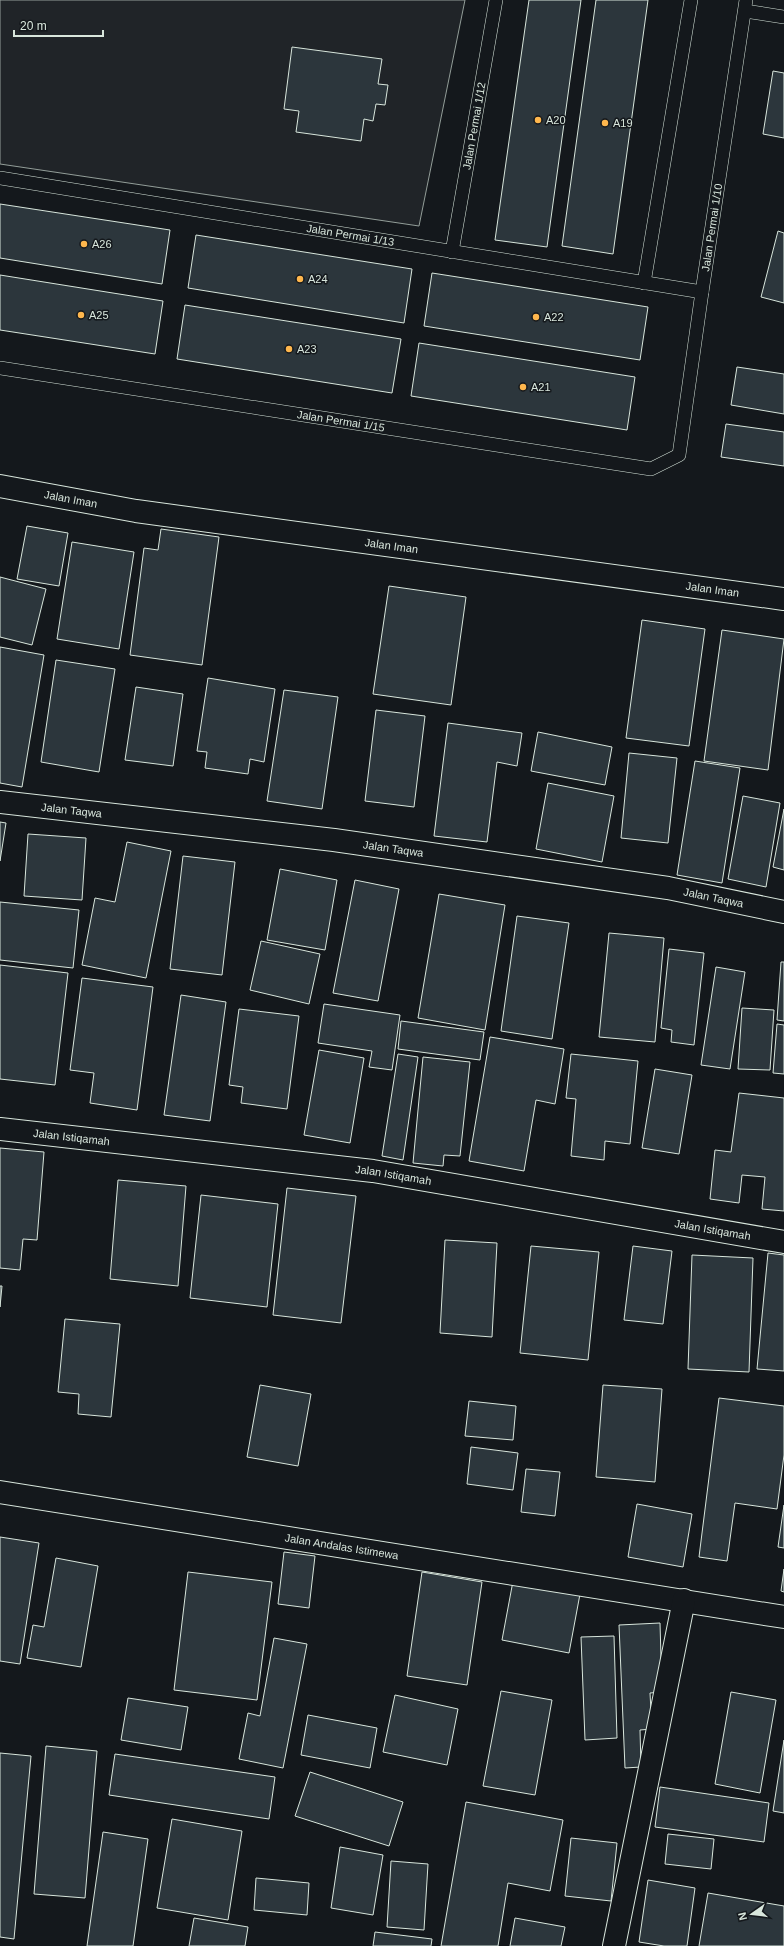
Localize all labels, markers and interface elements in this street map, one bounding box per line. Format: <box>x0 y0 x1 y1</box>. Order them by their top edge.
scale bar <box>14 12 103 38</box>
text: 20 m <box>20 19 47 33</box>
street label: Jalan Permai 1/12 <box>460 81 488 171</box>
place label: A20 <box>546 114 566 126</box>
marker: A20 <box>533 115 543 125</box>
place label: A19 <box>613 117 633 129</box>
marker: A19 <box>600 118 610 128</box>
street label: Jalan Permai 1/10 <box>699 183 724 272</box>
street label: Jalan Permai 1/13 <box>306 222 395 248</box>
place label: A26 <box>92 238 112 250</box>
marker: A26 <box>79 239 89 249</box>
place label: A24 <box>308 273 328 285</box>
marker: A24 <box>295 274 305 284</box>
place label: A25 <box>89 309 109 321</box>
marker: A25 <box>76 310 86 320</box>
place label: A22 <box>544 311 564 323</box>
marker: A22 <box>531 312 541 322</box>
place label: A23 <box>297 343 317 355</box>
marker: A23 <box>284 344 294 354</box>
place label: A21 <box>531 381 551 393</box>
marker: A21 <box>518 382 528 392</box>
street label: Jalan Permai 1/15 <box>296 408 386 434</box>
street label: Jalan Iman <box>43 488 98 510</box>
street label: Jalan Iman <box>364 536 419 555</box>
street label: Jalan Iman <box>685 580 740 599</box>
street label: Jalan Taqwa <box>41 801 103 820</box>
street label: Jalan Taqwa <box>362 838 425 859</box>
street label: Jalan Taqwa <box>682 885 745 910</box>
street label: Jalan Istiqamah <box>33 1127 111 1147</box>
street label: Jalan Istiqamah <box>355 1163 432 1187</box>
street label: Jalan Istiqamah <box>674 1217 752 1242</box>
street label: Jalan Andalas Istimewa <box>284 1531 400 1562</box>
north arrow <box>732 1894 772 1934</box>
text: N <box>736 1911 749 1922</box>

